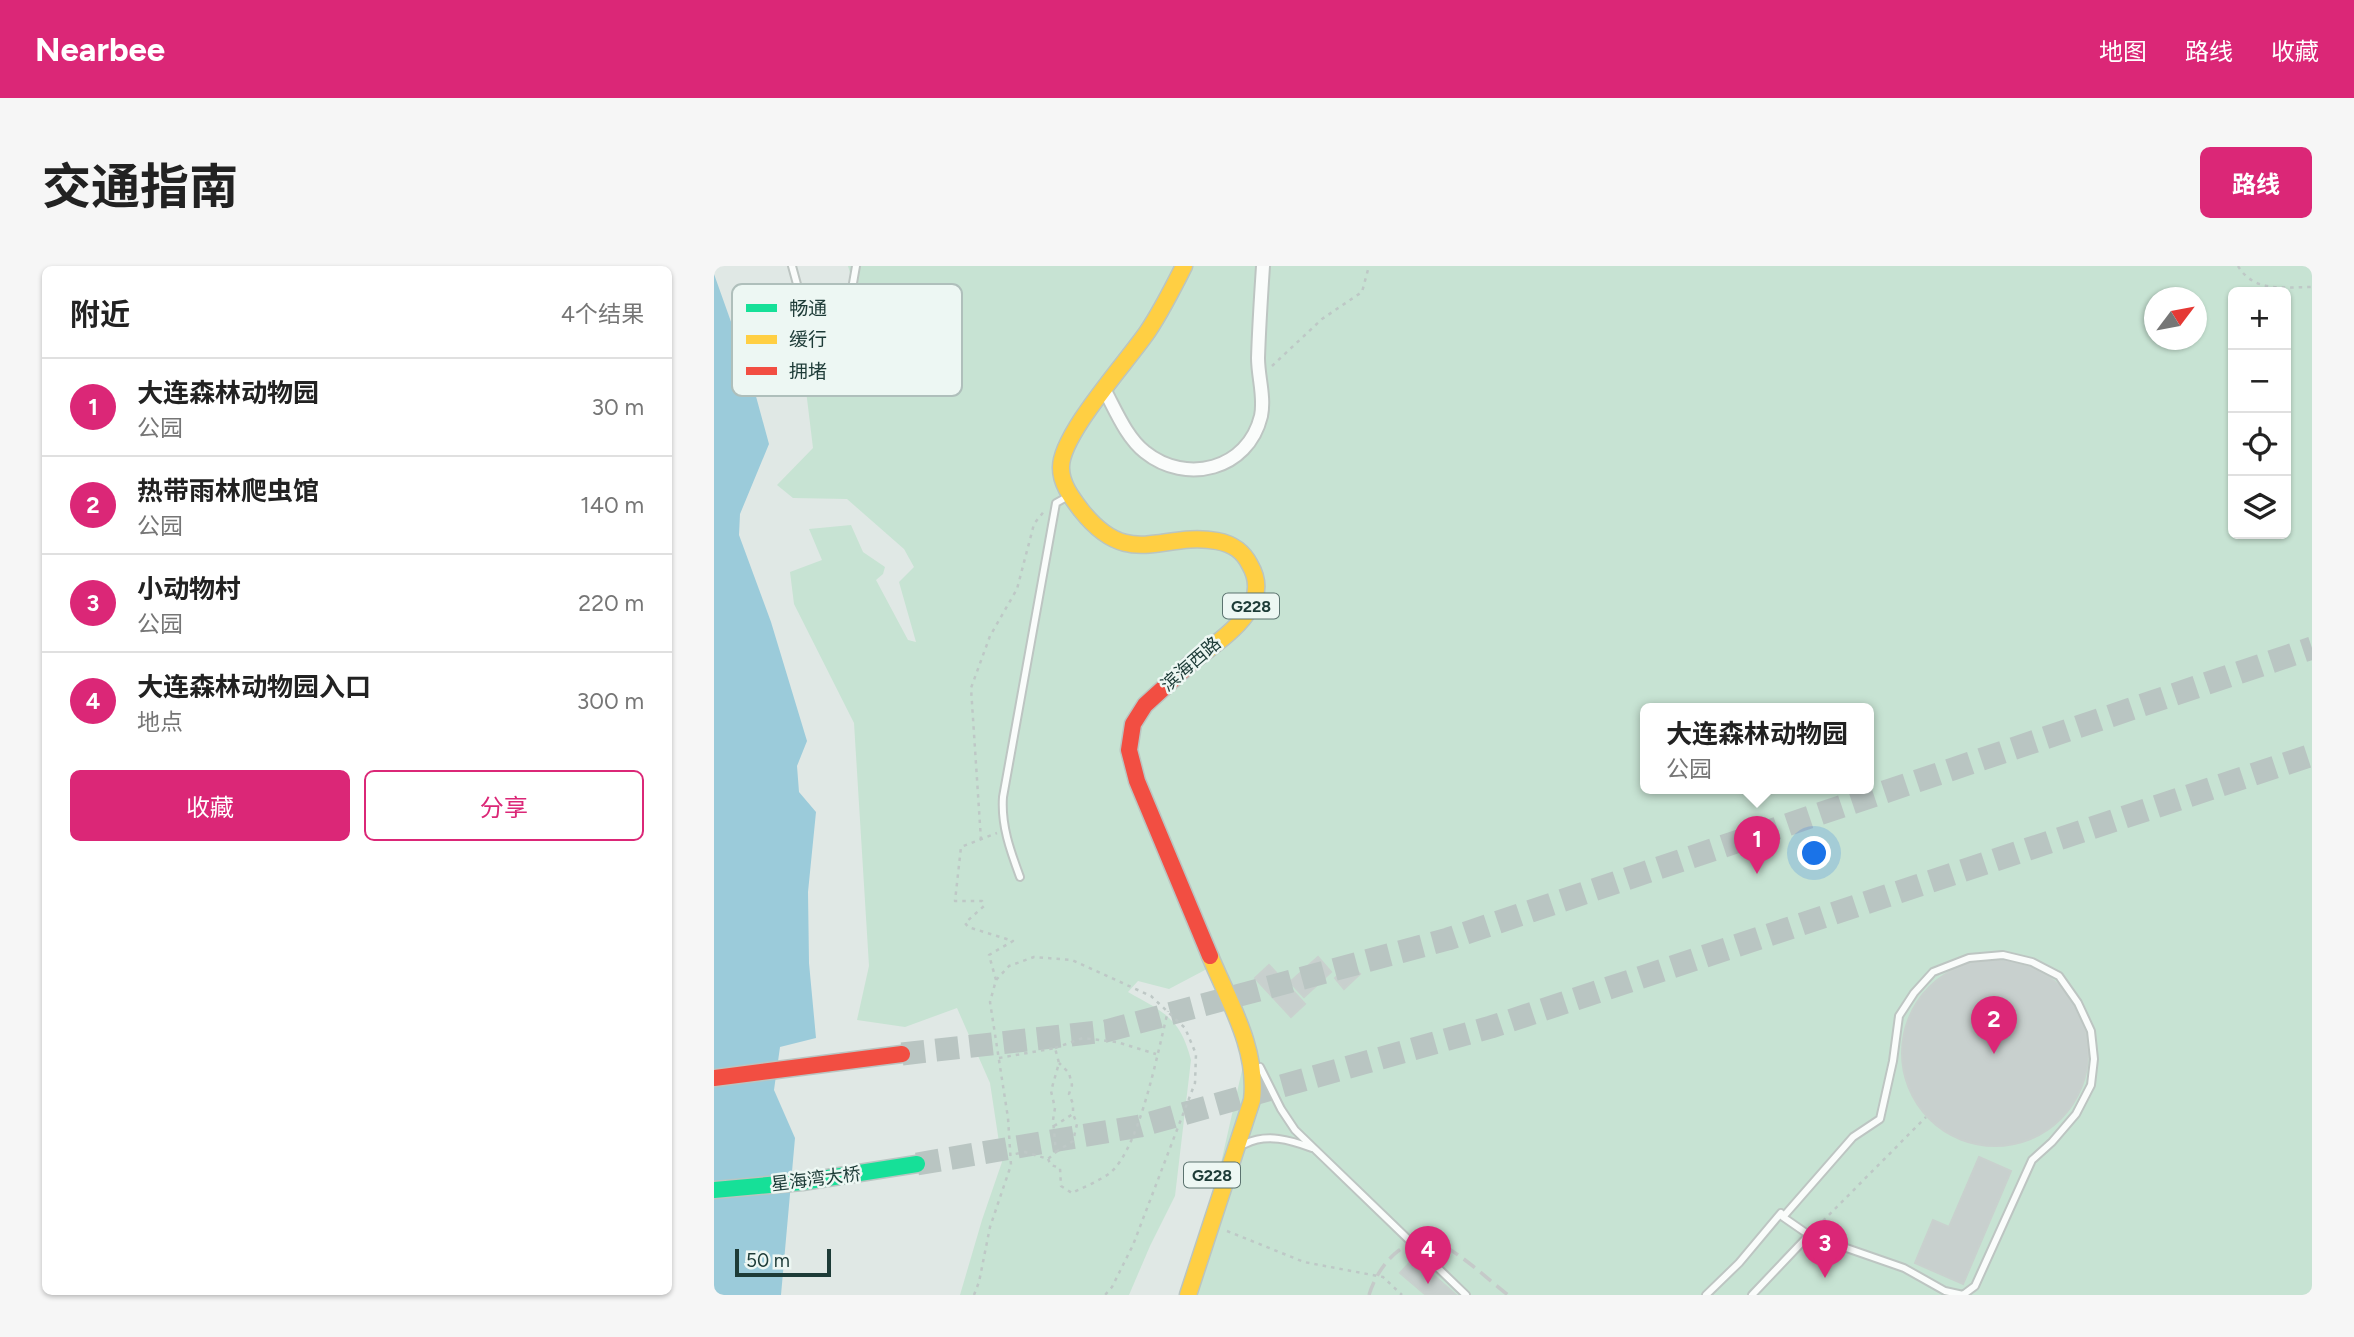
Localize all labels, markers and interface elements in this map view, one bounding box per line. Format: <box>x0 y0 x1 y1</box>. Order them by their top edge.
text: Nearbee <box>35 30 165 69</box>
text: 地图 <box>2099 37 2147 66</box>
text: 路线 <box>2185 37 2233 66</box>
text: 收藏 <box>2271 37 2319 66</box>
button: 路线 <box>2200 147 2312 218</box>
text: 交通指南 <box>42 157 238 216</box>
legend <box>732 284 962 396</box>
north arrow <box>2144 287 2207 350</box>
map controls <box>2228 287 2291 539</box>
button: + <box>2228 287 2291 350</box>
text: 附近 <box>70 296 130 333</box>
text: 畅通 <box>789 297 827 320</box>
text: 4个结果 <box>561 300 644 328</box>
text: 缓行 <box>789 328 827 351</box>
button: − <box>2228 350 2291 413</box>
text: 拥堵 <box>789 360 827 383</box>
text: 大连森林动物园 <box>137 377 319 409</box>
text: 1 <box>88 393 98 421</box>
text: 30 m <box>591 393 644 421</box>
button: locate <box>2228 413 2291 476</box>
text: 公园 <box>137 414 183 442</box>
text: 热带雨林爬虫馆 <box>137 475 319 507</box>
button: layers <box>2228 476 2291 539</box>
text: 2 <box>86 491 100 519</box>
text: 140 m <box>580 491 644 519</box>
text: 公园 <box>137 512 183 540</box>
text: 小动物村 <box>137 573 241 605</box>
text: 3 <box>87 589 99 617</box>
text: 220 m <box>578 589 644 617</box>
road number: G228 <box>1223 594 1279 618</box>
text: 公园 <box>137 610 183 638</box>
street label: 滨海西路 <box>1157 632 1225 696</box>
text: 大连森林动物园入口 <box>137 671 371 703</box>
text: 4 <box>86 687 100 715</box>
text: 300 m <box>577 687 644 715</box>
popup <box>1640 703 1874 794</box>
text: 地点 <box>137 708 183 736</box>
text: 大连森林动物园 <box>1666 718 1848 750</box>
text: 公园 <box>1666 755 1712 783</box>
button: 收藏 <box>70 770 350 841</box>
button: 分享 <box>364 770 644 841</box>
pin: 1 <box>1734 816 1780 874</box>
your location <box>1797 836 1831 870</box>
pin: 2 <box>1971 996 2017 1054</box>
street label: 星海湾大桥 <box>770 1163 862 1195</box>
road number: G228 <box>1184 1163 1240 1188</box>
pin: 3 <box>1802 1220 1848 1278</box>
pin: 4 <box>1405 1226 1451 1284</box>
scale bar <box>735 1246 831 1278</box>
text: 50 m <box>746 1249 790 1272</box>

